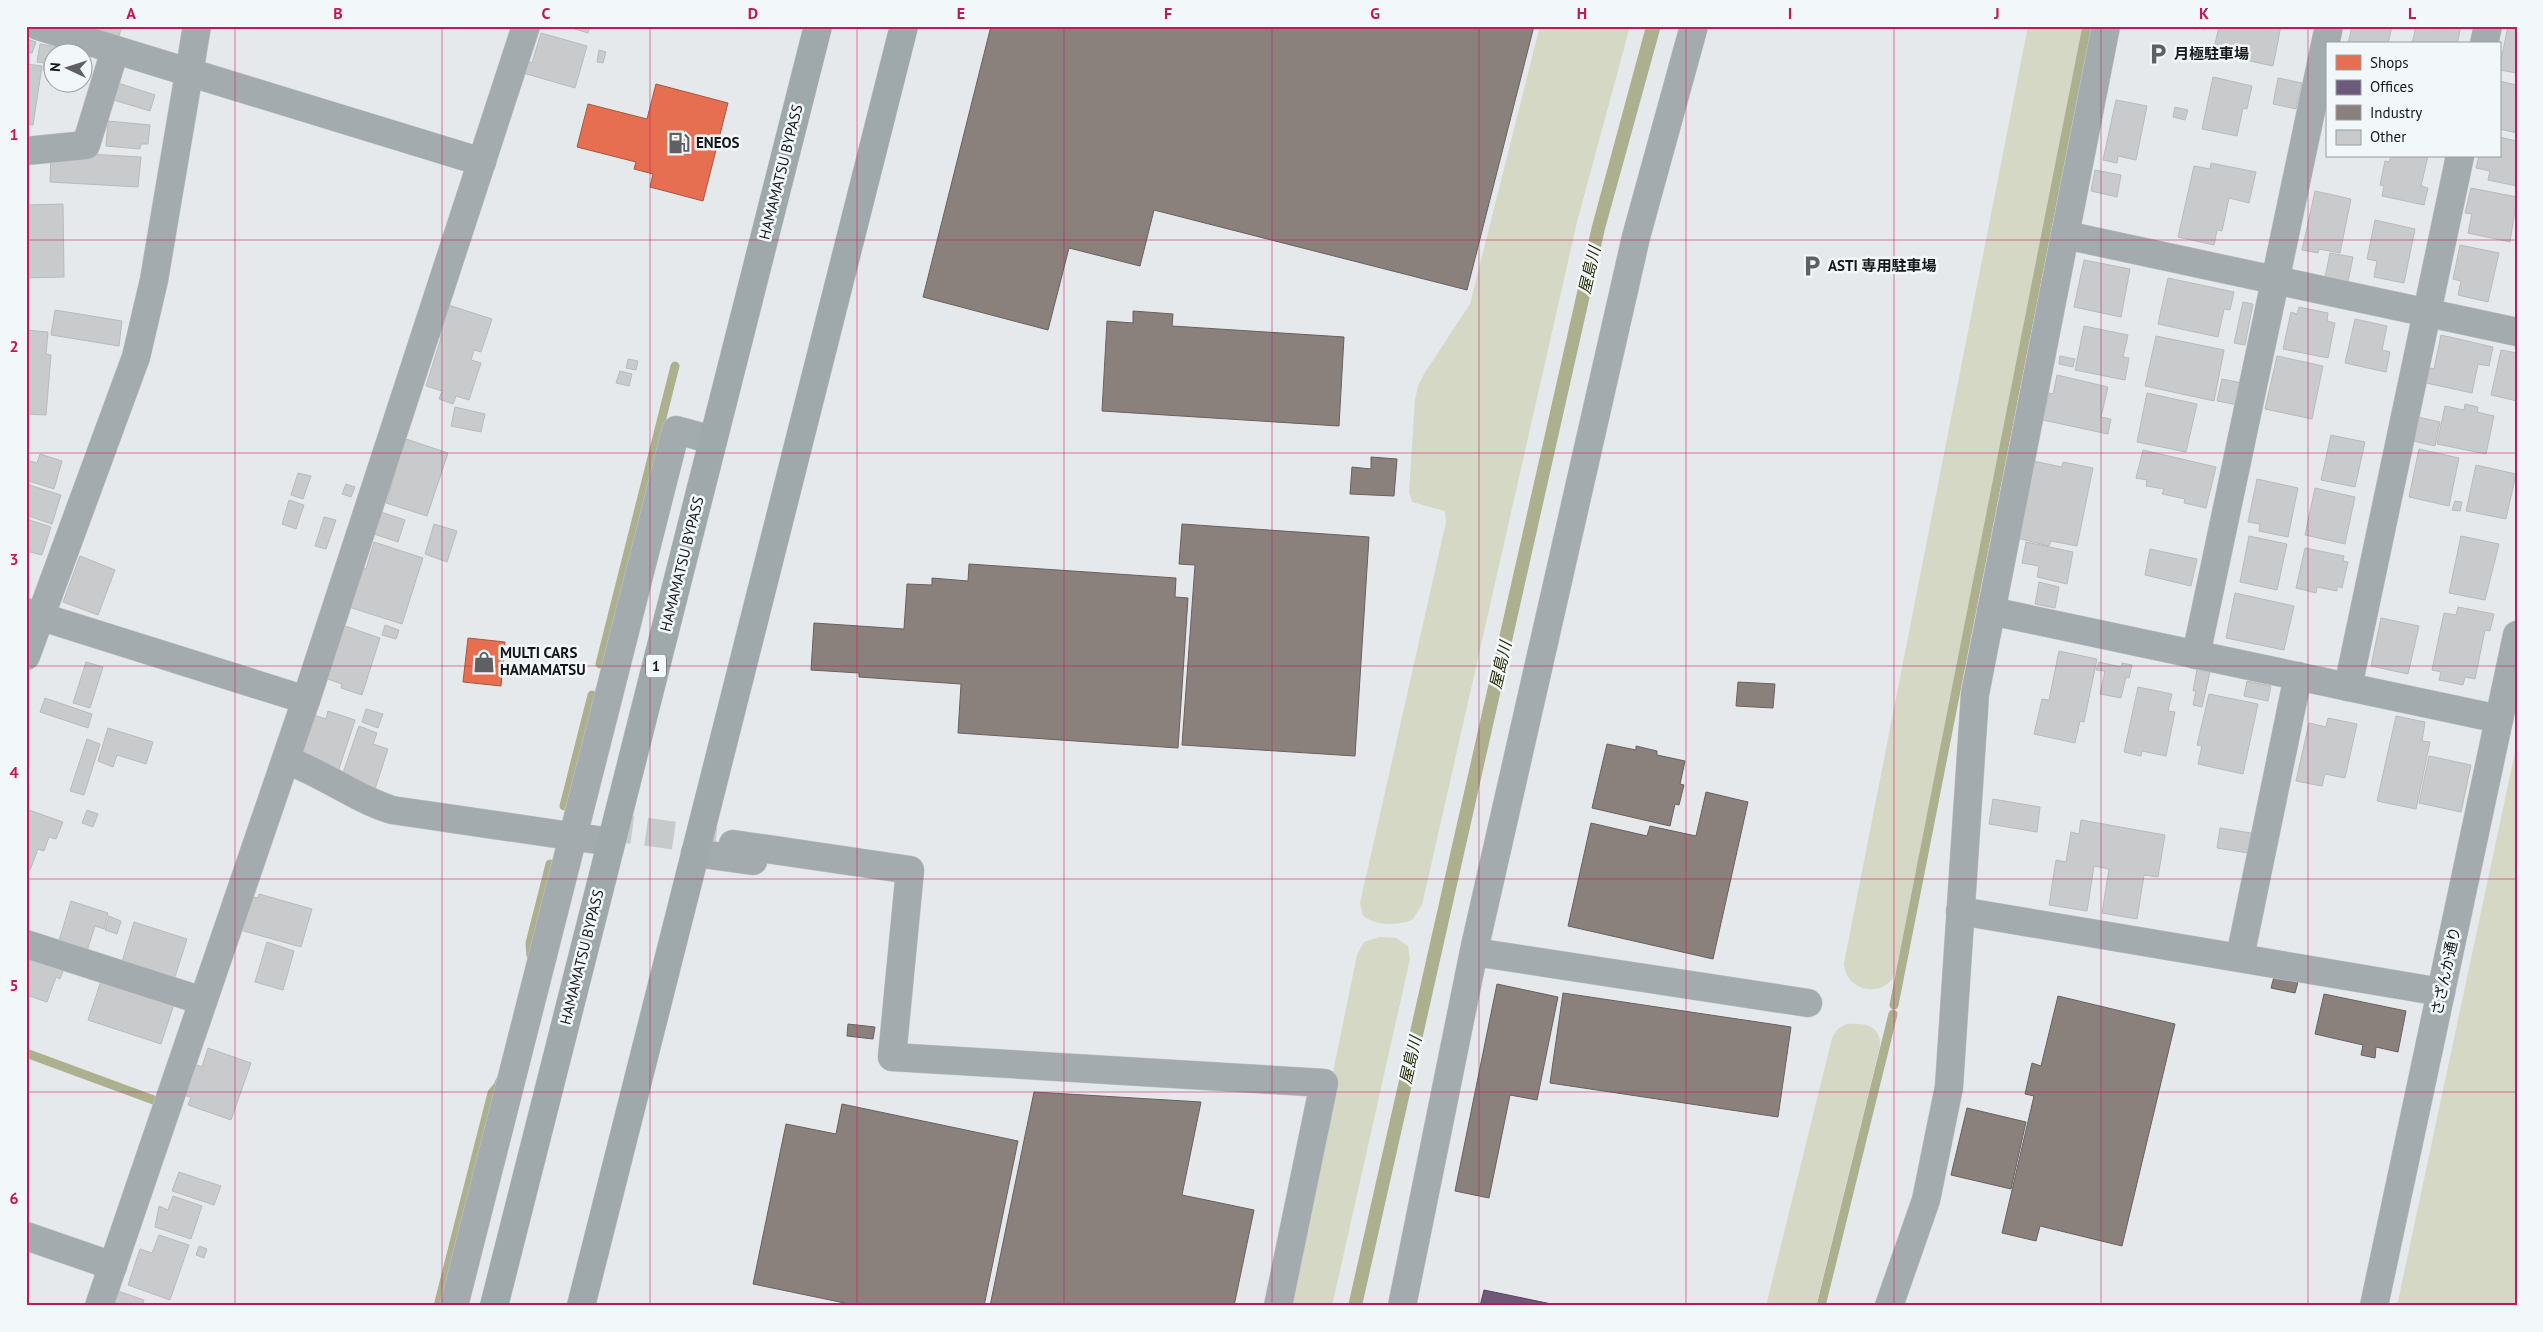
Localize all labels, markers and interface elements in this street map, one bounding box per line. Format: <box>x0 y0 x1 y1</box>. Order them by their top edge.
text: A <box>126 3 136 23</box>
text: B <box>333 3 343 23</box>
text: C <box>542 3 551 23</box>
text: D <box>748 3 758 23</box>
text: E <box>957 3 965 23</box>
text: F <box>1164 3 1172 23</box>
text: G <box>1370 3 1380 23</box>
text: H <box>1577 3 1587 23</box>
text: I <box>1788 3 1792 23</box>
text: J <box>1993 3 2000 23</box>
text: K <box>2199 3 2209 23</box>
text: L <box>2408 3 2417 23</box>
parking icon: 月極駐車場 <box>2145 41 2171 67</box>
north arrow <box>42 42 92 92</box>
legend <box>2326 42 2500 158</box>
place label: 月極駐車場 <box>2174 44 2249 63</box>
text: Shops <box>2370 53 2409 72</box>
text: N <box>46 62 64 72</box>
text: Offices <box>2370 77 2414 96</box>
street label: HAMAMATSU BYPASS <box>755 102 806 241</box>
text: Industry <box>2370 103 2422 122</box>
text: 1 <box>9 124 19 144</box>
text: Other <box>2370 127 2406 146</box>
fuel station icon: ENEOS <box>666 130 692 156</box>
place label: ENEOS <box>696 133 740 152</box>
water label: 屋島川 <box>1574 242 1605 296</box>
parking icon: ASTI 専用駐車場 <box>1799 253 1825 279</box>
place label: ASTI 専用駐車場 <box>1828 256 1937 275</box>
text: 2 <box>9 336 19 356</box>
street label: HAMAMATSU BYPASS <box>656 494 707 633</box>
text: 3 <box>9 549 19 569</box>
water label: 屋島川 <box>1485 637 1516 691</box>
place label: MULTI CARS HAMAMATSU <box>500 643 586 679</box>
shop icon: MULTI CARS HAMAMATSU <box>471 649 497 675</box>
road number: 1 <box>646 654 666 678</box>
text: 4 <box>9 762 19 782</box>
street label: HAMAMATSU BYPASS <box>556 887 607 1026</box>
street label: さざんか通り <box>2427 925 2464 1017</box>
text: 5 <box>9 975 19 995</box>
water label: 屋島川 <box>1395 1032 1426 1086</box>
text: 6 <box>9 1188 19 1208</box>

